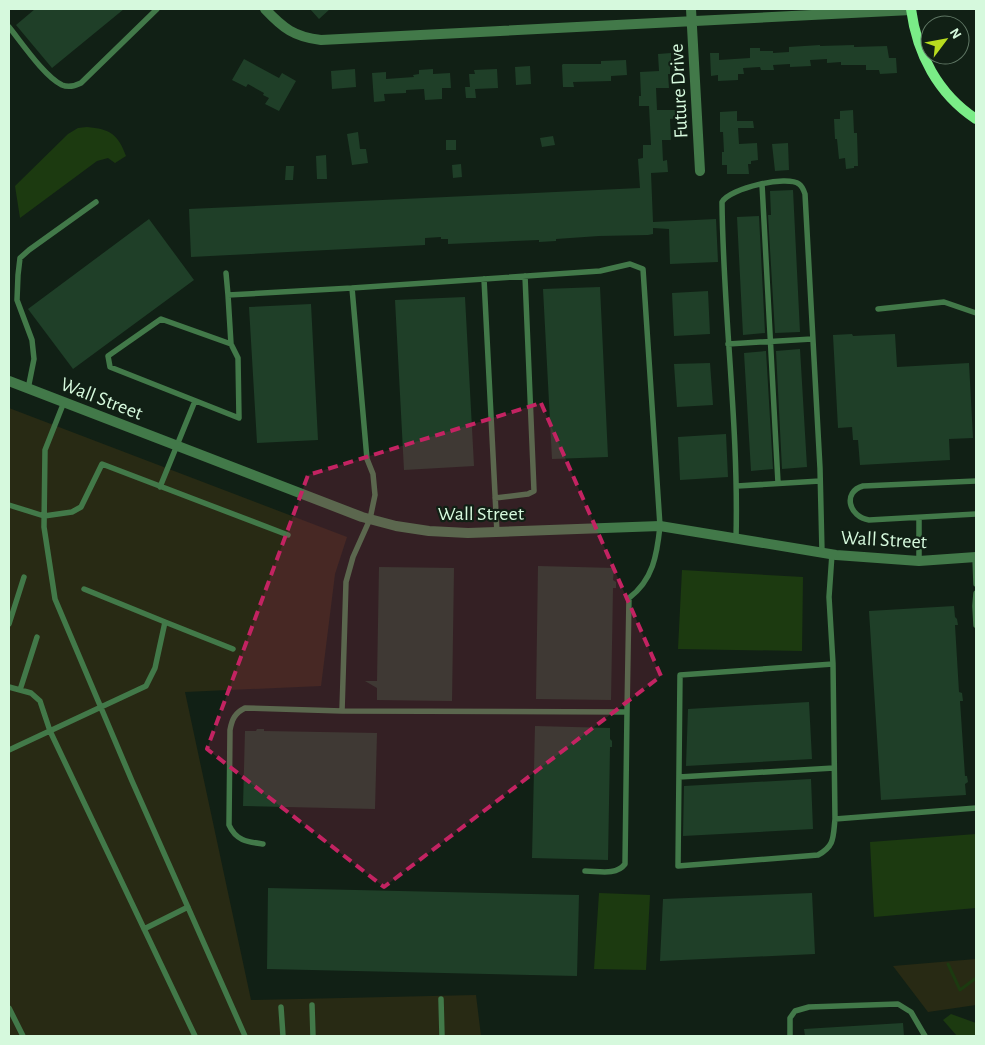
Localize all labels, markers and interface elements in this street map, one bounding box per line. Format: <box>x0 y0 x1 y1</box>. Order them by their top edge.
north arrow <box>920 15 970 65</box>
text: N <box>947 26 964 41</box>
street label: Future Drive <box>667 43 691 139</box>
street label: Wall Street <box>58 374 146 424</box>
street label: Wall Street <box>438 504 525 524</box>
street label: Wall Street <box>840 528 928 552</box>

